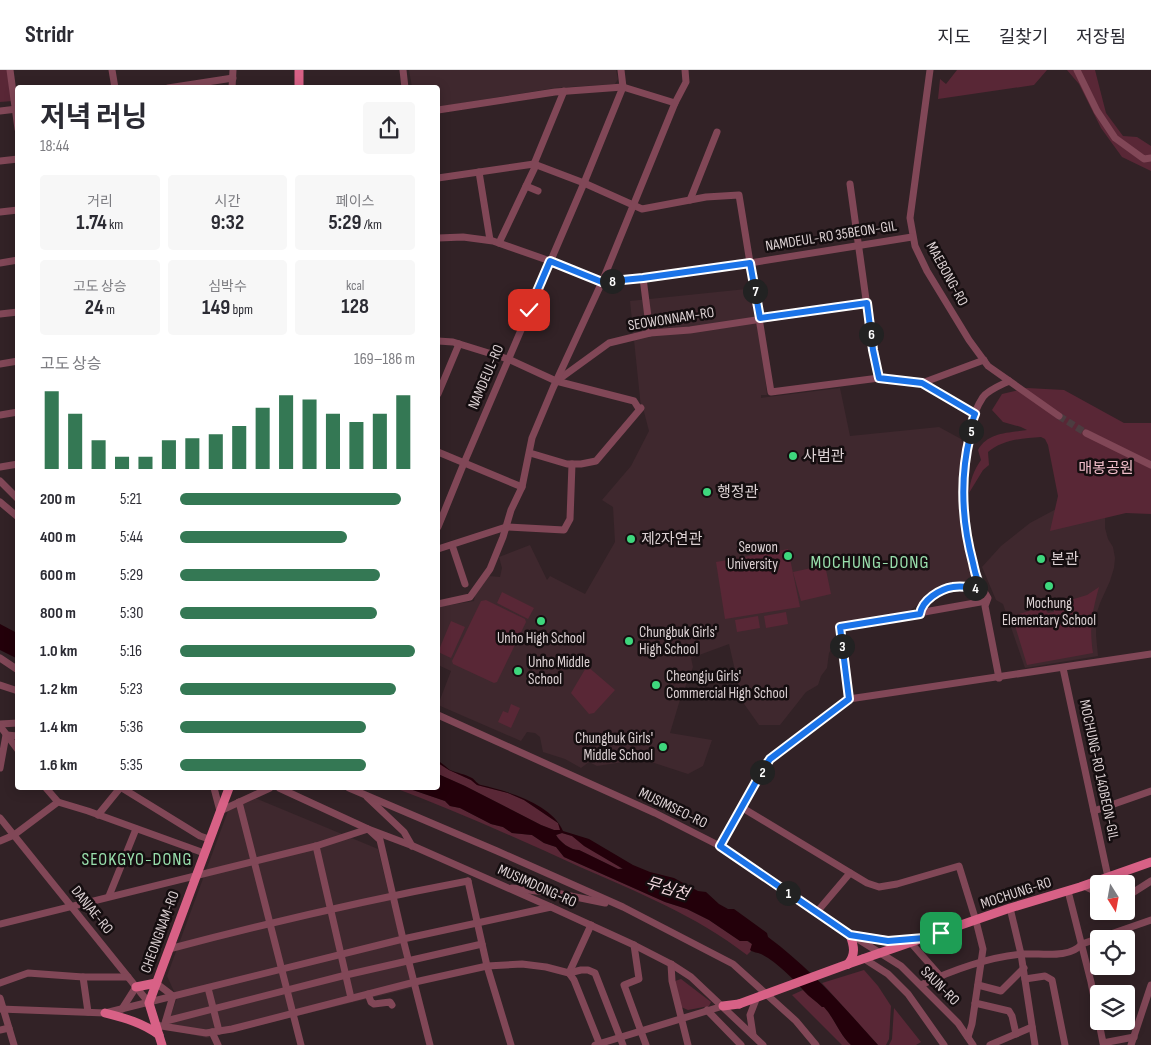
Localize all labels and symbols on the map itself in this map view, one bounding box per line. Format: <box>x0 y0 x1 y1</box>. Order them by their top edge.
street label: NAMDEUL-RO 35BEON-GIL <box>764 216 898 256</box>
street label: MAEBONG-RO <box>922 239 972 309</box>
pin: 8 <box>600 268 624 294</box>
pin: 7 <box>742 278 768 304</box>
pin <box>508 289 550 331</box>
street label: SEOWONNAM-RO <box>626 303 716 335</box>
pin: 6 <box>858 322 884 346</box>
street label: NAMDEUL-RO <box>464 342 508 412</box>
pin: 5 <box>958 418 984 444</box>
place label: 사범관 <box>803 447 845 466</box>
marker: 사범관 <box>787 450 799 462</box>
park label: 매봉공원 <box>1078 459 1134 478</box>
place label: 행정관 <box>717 483 759 502</box>
marker: 행정관 <box>701 486 713 498</box>
place label: 제2자연관 <box>641 530 703 549</box>
marker: 제2자연관 <box>625 533 637 545</box>
place label: Seowon University <box>727 538 778 574</box>
marker: Seowon University <box>782 550 794 562</box>
place label: 본관 <box>1051 550 1079 569</box>
district label: MOCHUNG-DONG <box>810 552 930 573</box>
marker: 본관 <box>1035 553 1047 565</box>
pin: 4 <box>962 576 988 600</box>
marker: Mochung Elementary School <box>1043 580 1055 592</box>
place label: Mochung Elementary School <box>1002 594 1096 630</box>
marker: Unho High School <box>535 615 547 627</box>
place label: Chungbuk Girls' High School <box>639 623 717 659</box>
place label: Unho High School <box>497 629 585 648</box>
pin: 3 <box>830 634 854 658</box>
marker: Chungbuk Girls' High School <box>623 635 635 647</box>
place label: Unho Middle School <box>528 653 590 689</box>
marker: Unho Middle School <box>512 665 524 677</box>
place label: Cheongju Girls' Commercial High School <box>666 667 788 703</box>
marker: Cheongju Girls' Commercial High School <box>650 679 662 691</box>
street label: MOCHUNG-RO 140BEON-GIL <box>1075 698 1123 843</box>
place label: Chungbuk Girls' Middle School <box>575 729 653 765</box>
marker: Chungbuk Girls' Middle School <box>657 741 669 753</box>
pin: 2 <box>750 760 774 784</box>
street label: MUSIMSEO-RO <box>635 783 711 833</box>
district label: SEOKGYO-DONG <box>81 849 193 870</box>
street label: MUSIMDONG-RO <box>495 860 579 912</box>
water label: 무심천 <box>643 873 693 905</box>
street label: MOCHUNG-RO <box>978 873 1054 913</box>
north arrow <box>1090 875 1135 920</box>
pin: 1 <box>776 880 800 906</box>
street label: DANJAE-RO <box>67 882 117 938</box>
street label: CHEONGNAM-RO <box>136 888 184 976</box>
pin <box>920 912 962 954</box>
street label: SAUN-RO <box>916 962 964 1010</box>

